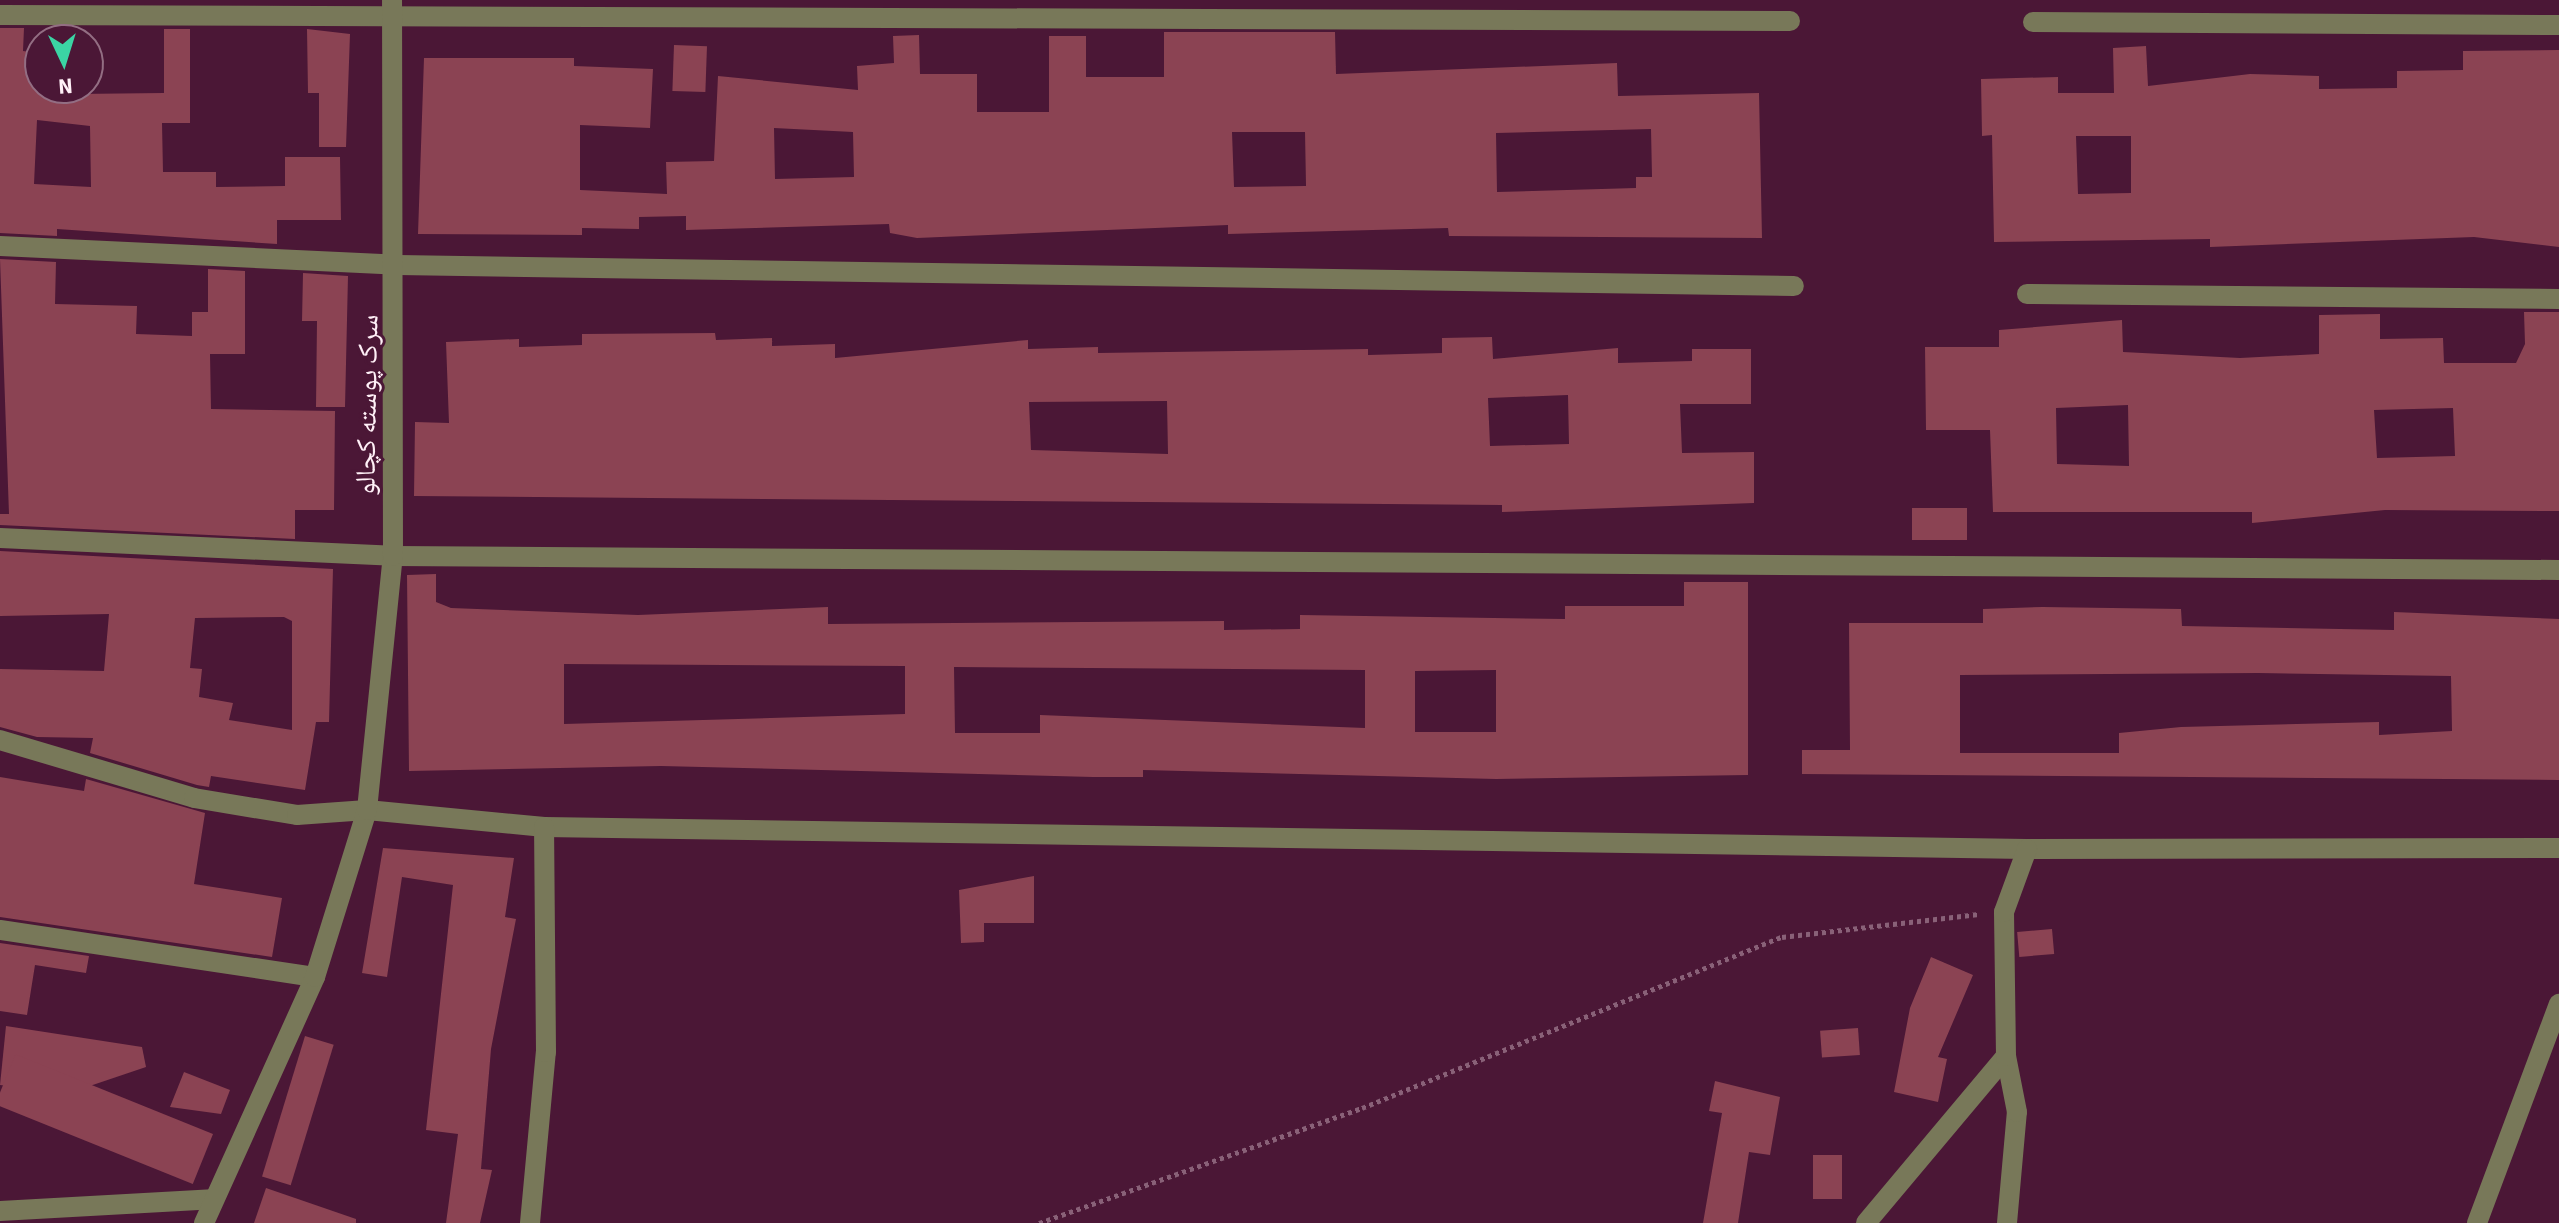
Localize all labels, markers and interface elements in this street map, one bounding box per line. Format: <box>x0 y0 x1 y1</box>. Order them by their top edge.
north arrow <box>24 24 104 104</box>
text: N <box>57 69 74 102</box>
street label: سرک پوسته کچالو <box>349 314 385 496</box>

